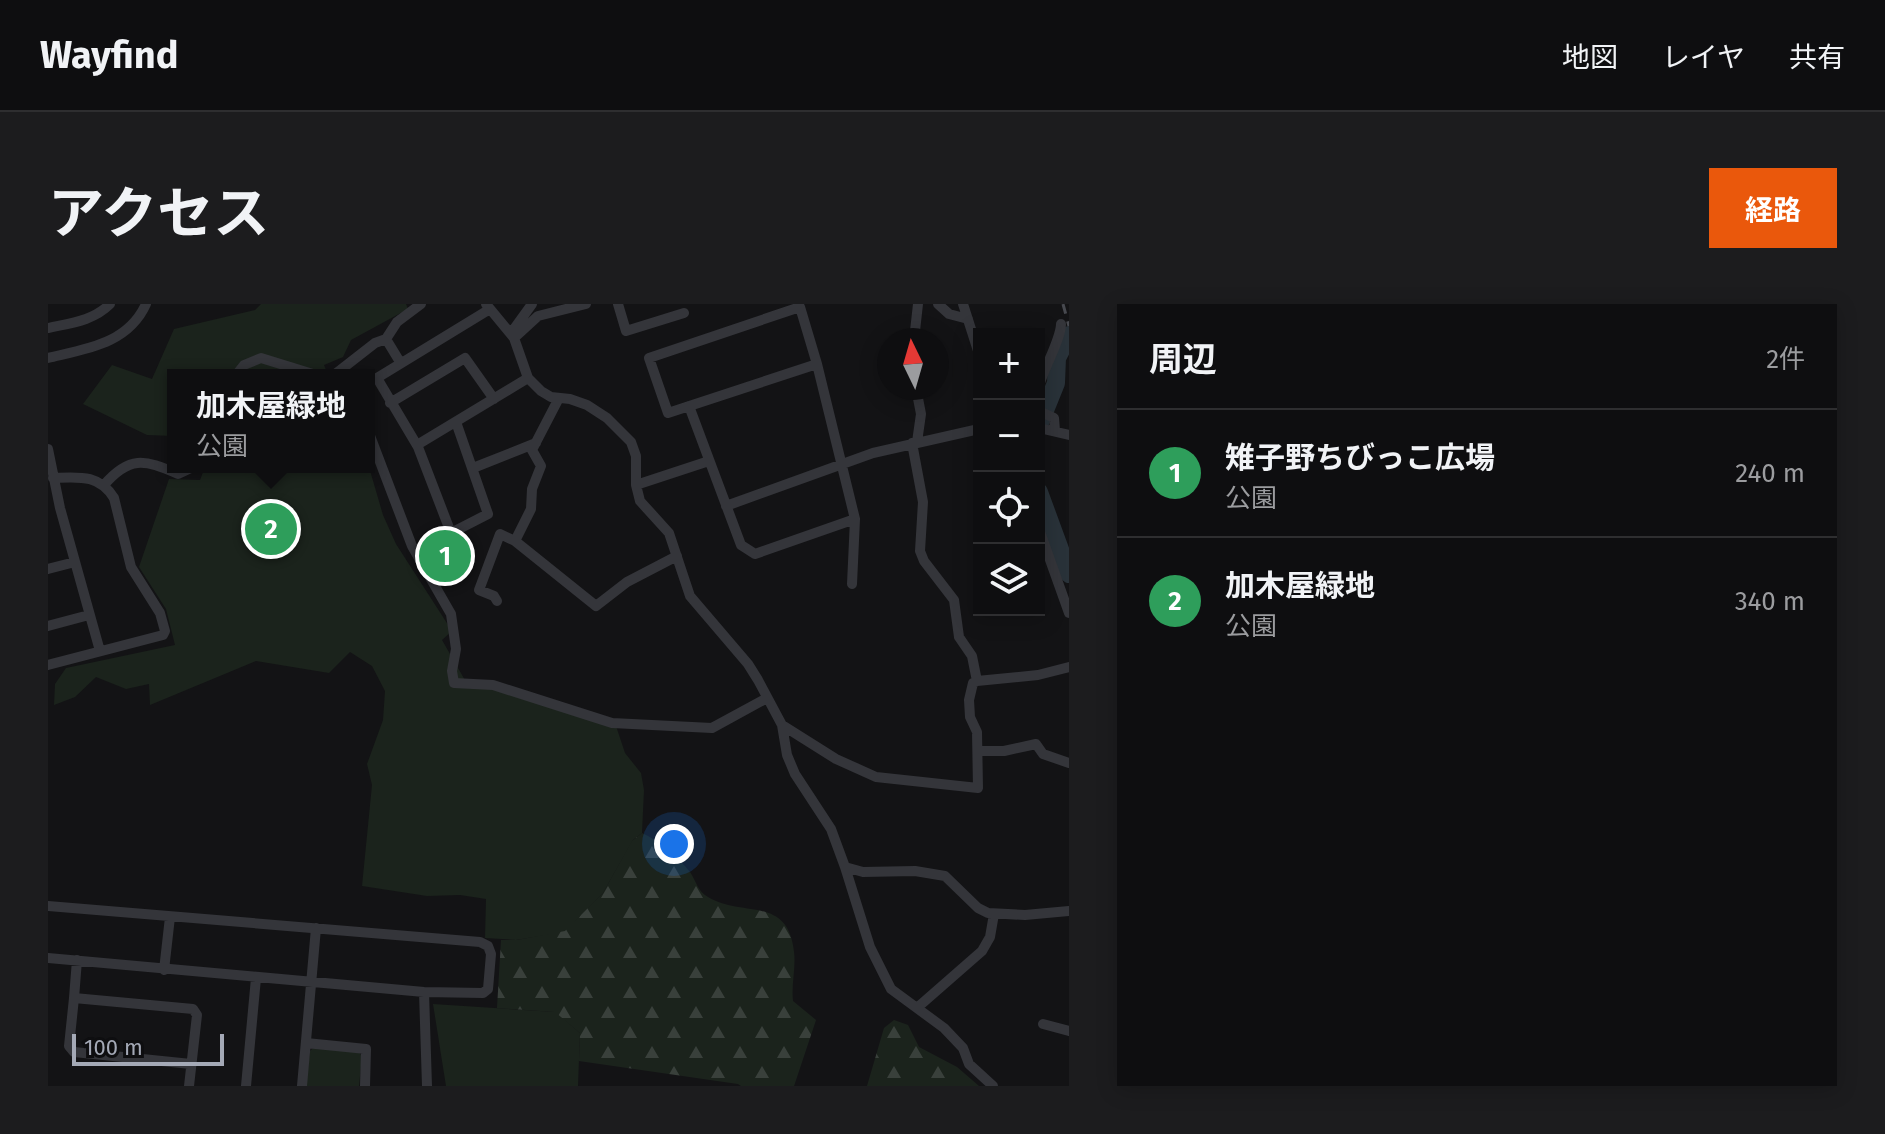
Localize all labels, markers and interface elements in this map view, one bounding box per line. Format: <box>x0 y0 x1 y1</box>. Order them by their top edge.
text: Wayfind <box>40 32 178 78</box>
text: 地図 <box>1562 41 1618 74</box>
text: レイヤ <box>1662 41 1745 74</box>
text: 共有 <box>1789 41 1845 74</box>
button: 経路 <box>1709 168 1837 248</box>
text: アクセス <box>48 181 269 248</box>
north arrow <box>877 328 949 400</box>
map controls <box>973 328 1045 616</box>
button: + <box>973 328 1045 400</box>
text: 周辺 <box>1149 339 1217 380</box>
text: 2件 <box>1766 344 1805 375</box>
popup <box>167 369 375 473</box>
text: 加木屋緑地 <box>196 388 346 424</box>
button: − <box>973 400 1045 472</box>
text: 公園 <box>196 431 248 462</box>
text: 雉子野ちびっこ広場 <box>1225 440 1495 476</box>
text: 1 <box>1169 458 1181 489</box>
text: 240 m <box>1735 458 1805 489</box>
button: locate <box>973 472 1045 544</box>
text: 公園 <box>1225 483 1277 514</box>
pin: 2 <box>245 499 297 559</box>
pin: 1 <box>419 526 471 586</box>
button: layers <box>973 544 1045 616</box>
text: 加木屋緑地 <box>1225 568 1375 604</box>
text: 2 <box>1168 586 1182 617</box>
text: 340 m <box>1735 586 1805 617</box>
text: 公園 <box>1225 611 1277 642</box>
your location <box>654 824 694 864</box>
scale bar <box>72 1030 224 1066</box>
text: 100 m <box>84 1034 143 1061</box>

